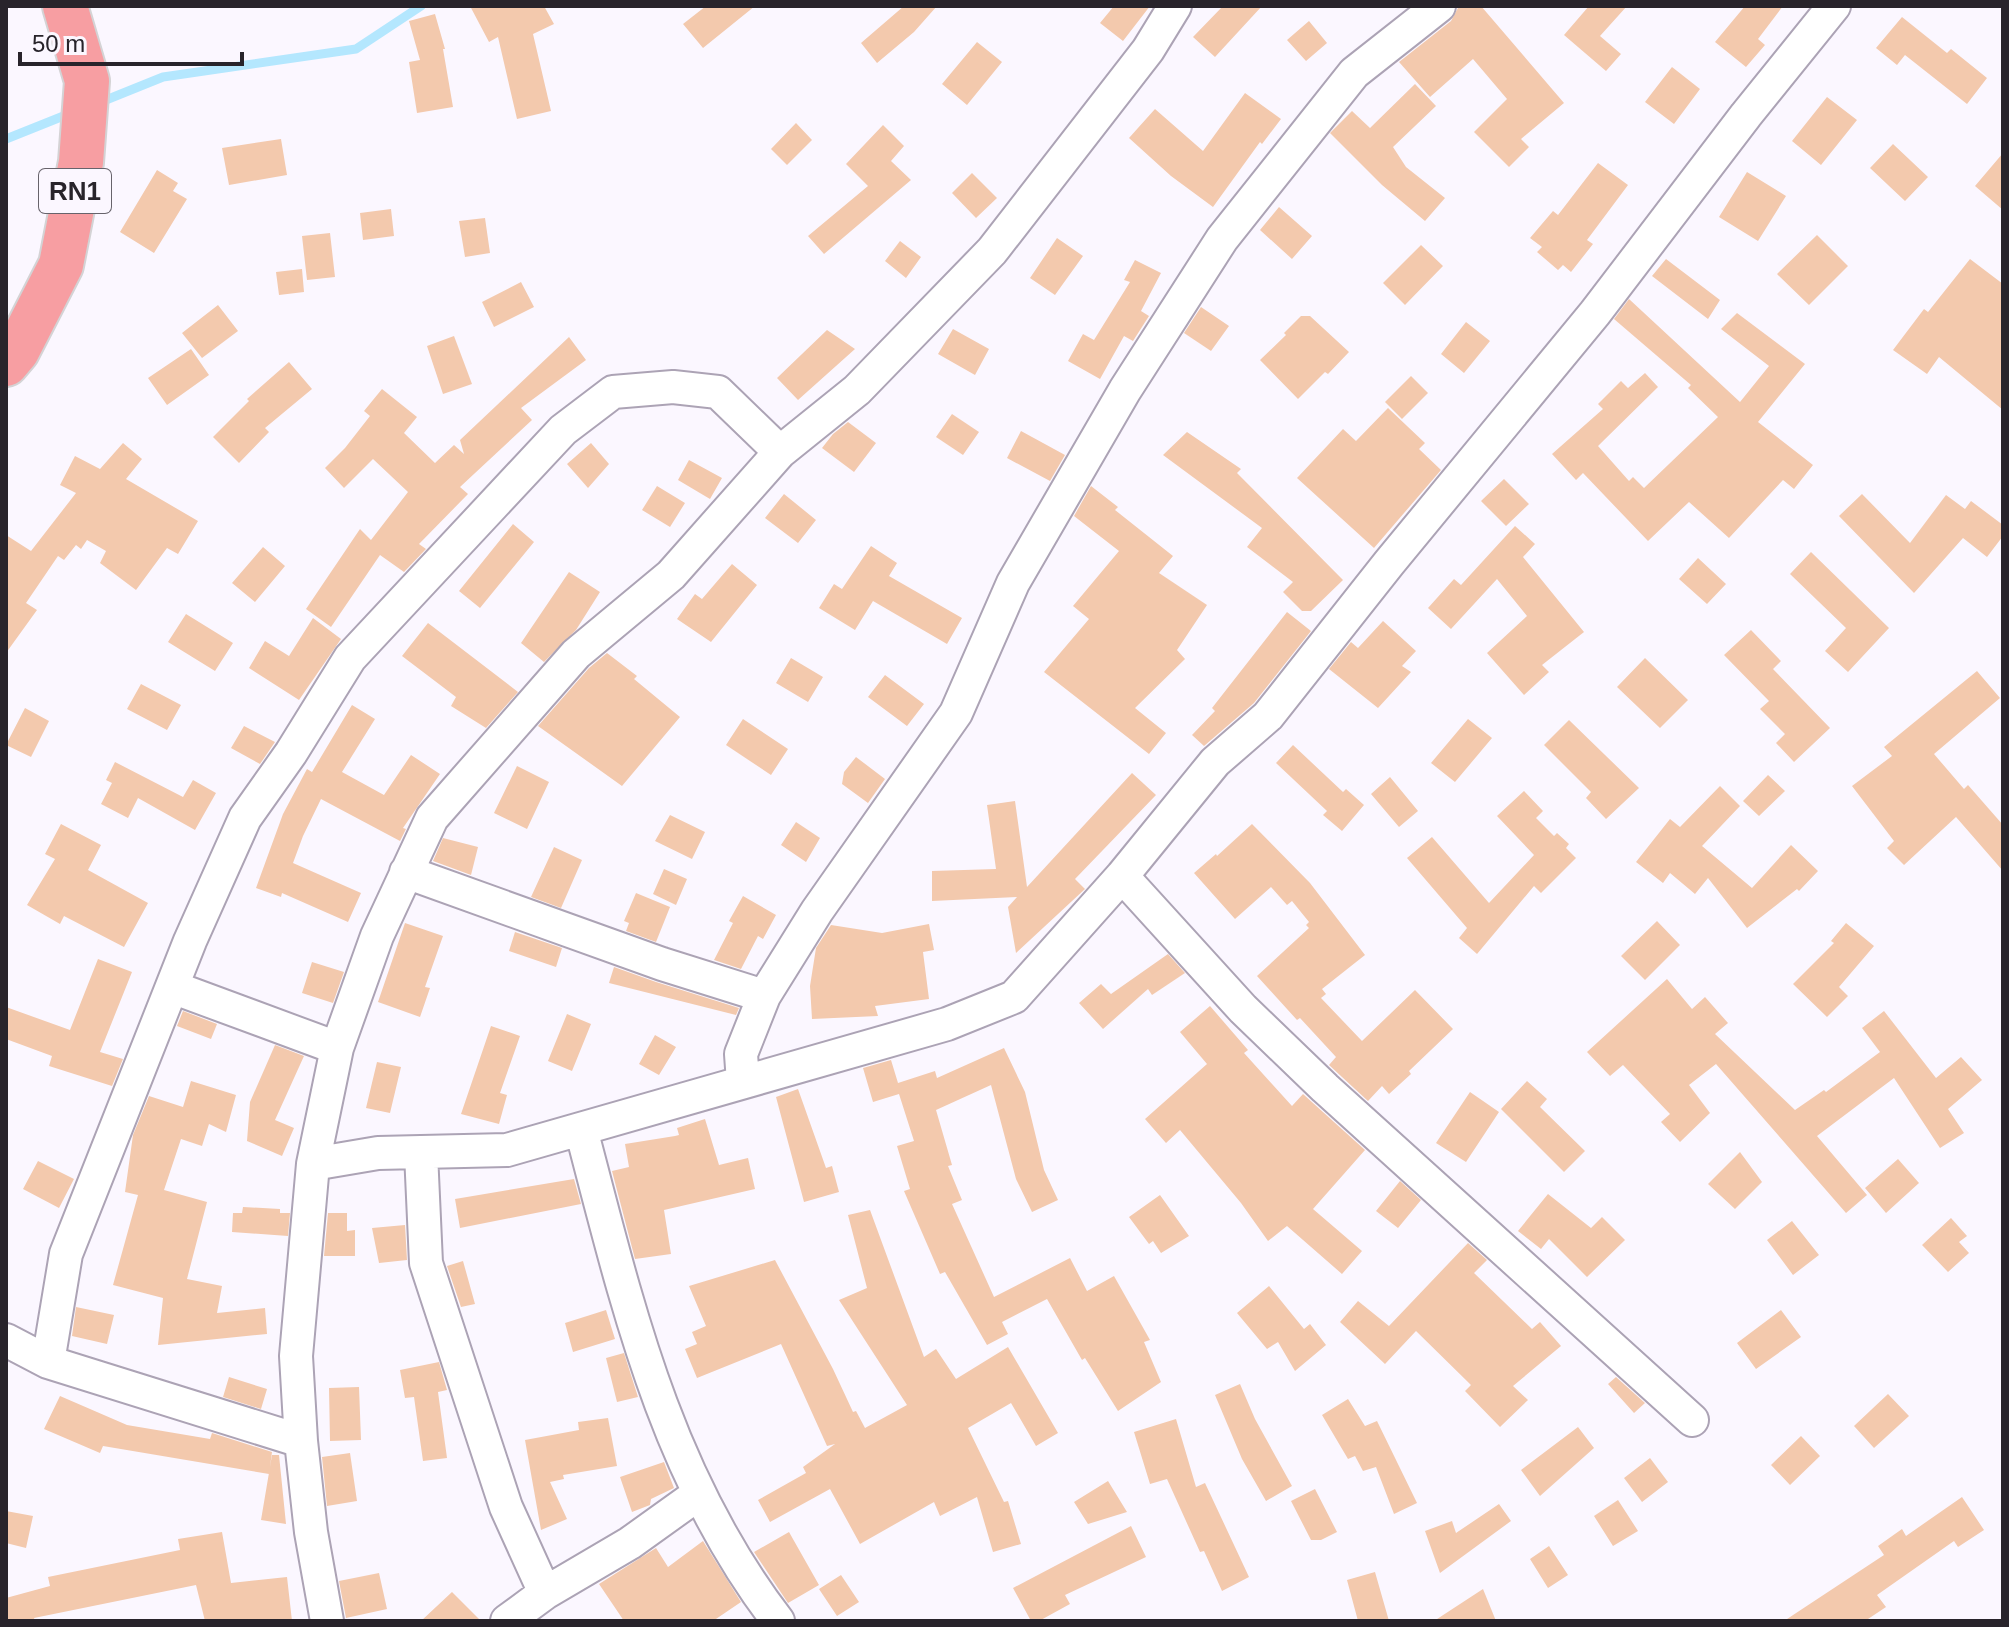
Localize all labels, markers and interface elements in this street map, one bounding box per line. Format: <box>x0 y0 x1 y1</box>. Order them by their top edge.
scale bar <box>20 16 242 66</box>
text: 50 m <box>32 30 85 57</box>
road number: RN1 <box>39 169 111 213</box>

